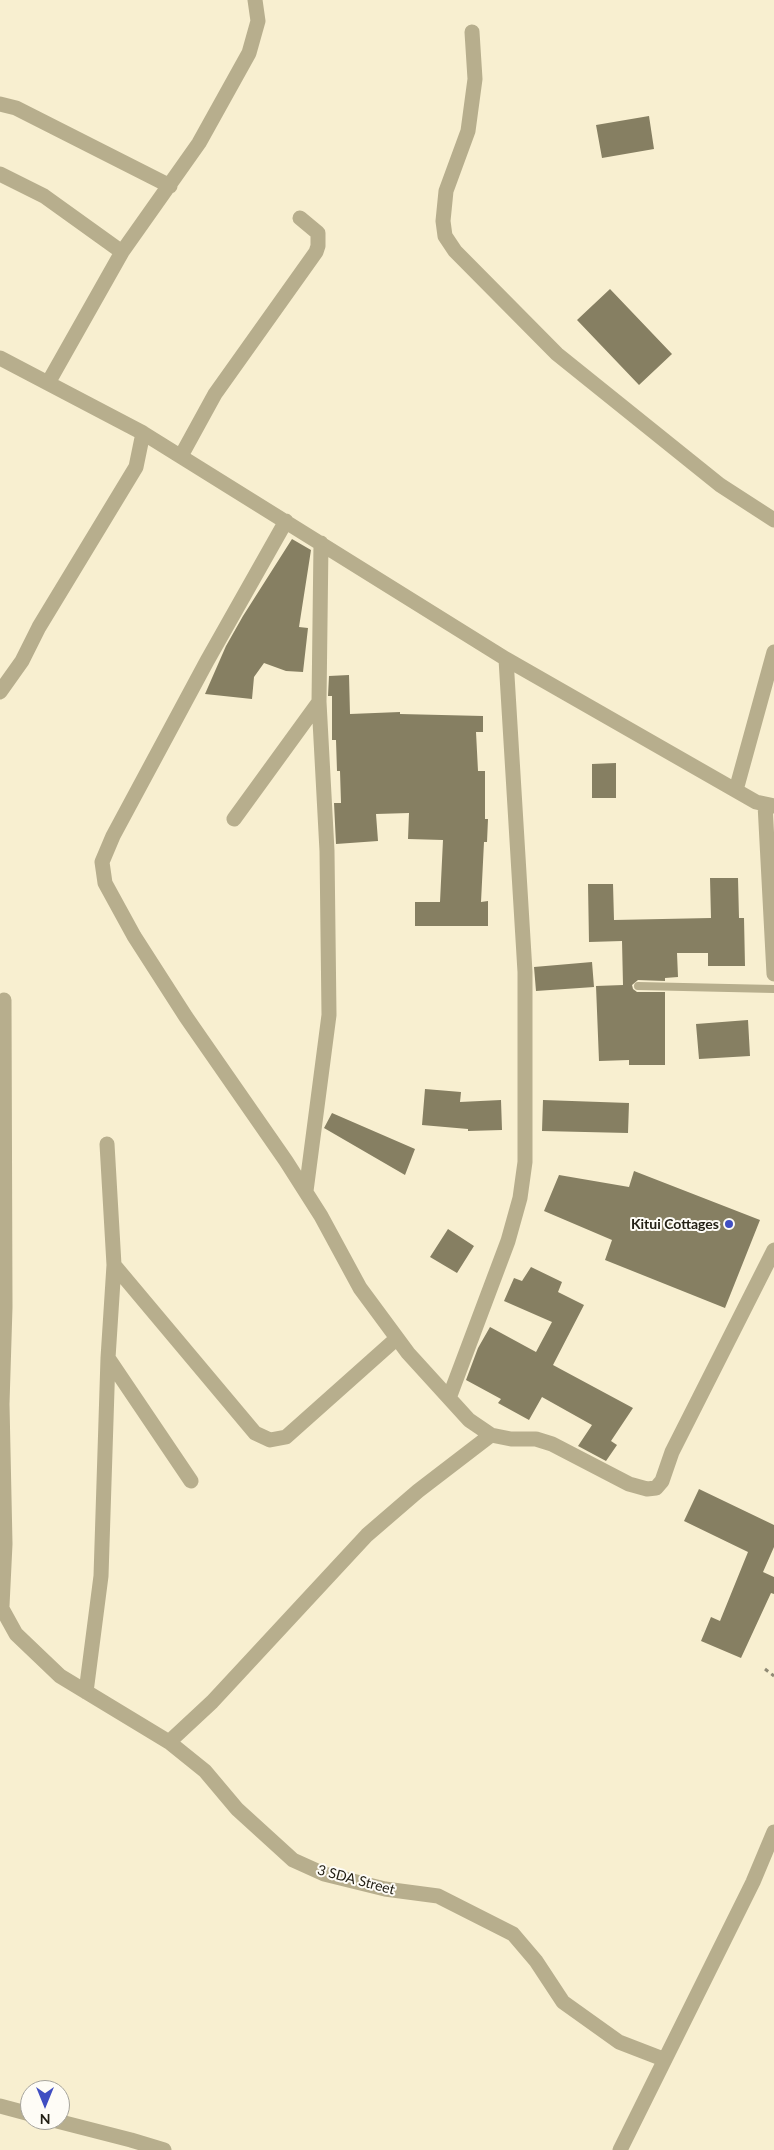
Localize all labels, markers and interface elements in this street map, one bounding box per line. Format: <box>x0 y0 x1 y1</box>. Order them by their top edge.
place label: Kitui Cottages <box>631 1216 719 1232</box>
marker: Kitui Cottages <box>723 1218 735 1230</box>
street label: 3 SDA Street <box>315 1862 397 1898</box>
north arrow <box>20 2080 70 2130</box>
text: N <box>40 2111 50 2128</box>

